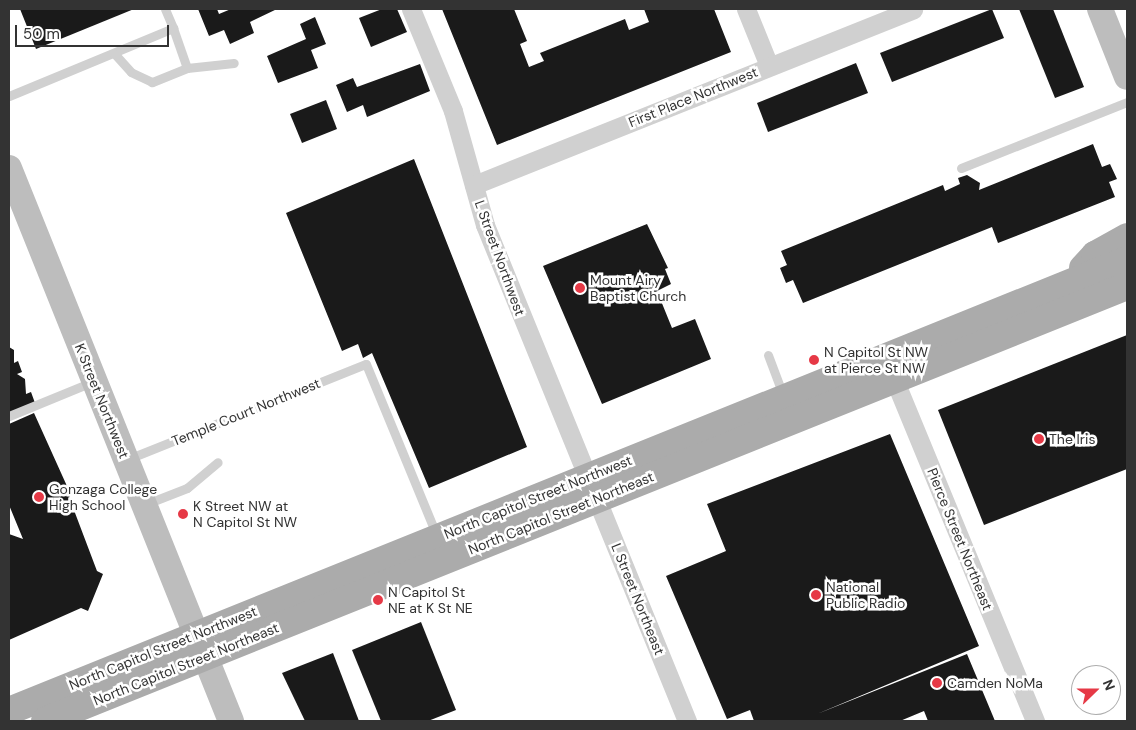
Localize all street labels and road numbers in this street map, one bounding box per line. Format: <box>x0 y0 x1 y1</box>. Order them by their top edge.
street label: First Place Northwest <box>626 63 760 131</box>
street label: L Street Northwest <box>471 198 529 318</box>
street label: K Street Northwest <box>71 341 133 461</box>
street label: Temple Court Northwest <box>169 375 323 449</box>
street label: North Capitol Street Northwest <box>442 452 634 542</box>
street label: Pierce Street Northeast <box>924 465 996 613</box>
street label: North Capitol Street Northeast <box>466 468 656 558</box>
street label: L Street Northeast <box>608 541 668 657</box>
street label: North Capitol Street Northwest <box>67 603 259 693</box>
street label: North Capitol Street Northeast <box>91 619 281 709</box>

